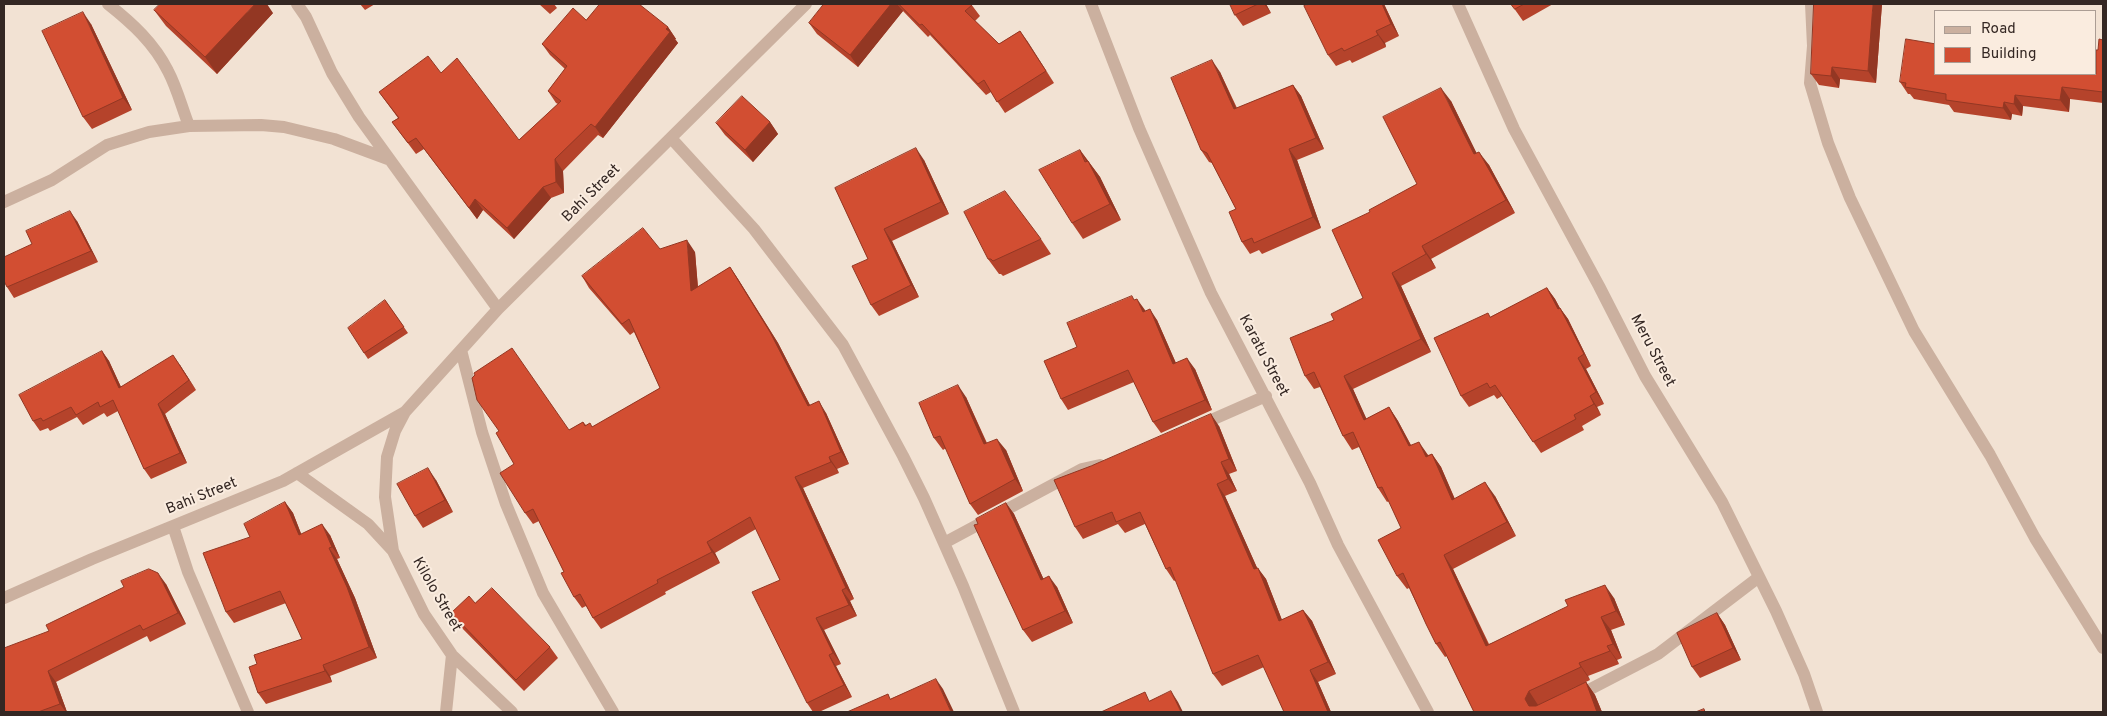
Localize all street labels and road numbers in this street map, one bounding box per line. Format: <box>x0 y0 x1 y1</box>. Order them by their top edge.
street label: Bahi Street <box>559 161 625 227</box>
street label: Karatu Street <box>1234 312 1292 400</box>
street label: Meru Street <box>1625 312 1679 390</box>
street label: Bahi Street <box>164 475 240 519</box>
street label: Kilolo Street <box>407 555 465 635</box>

